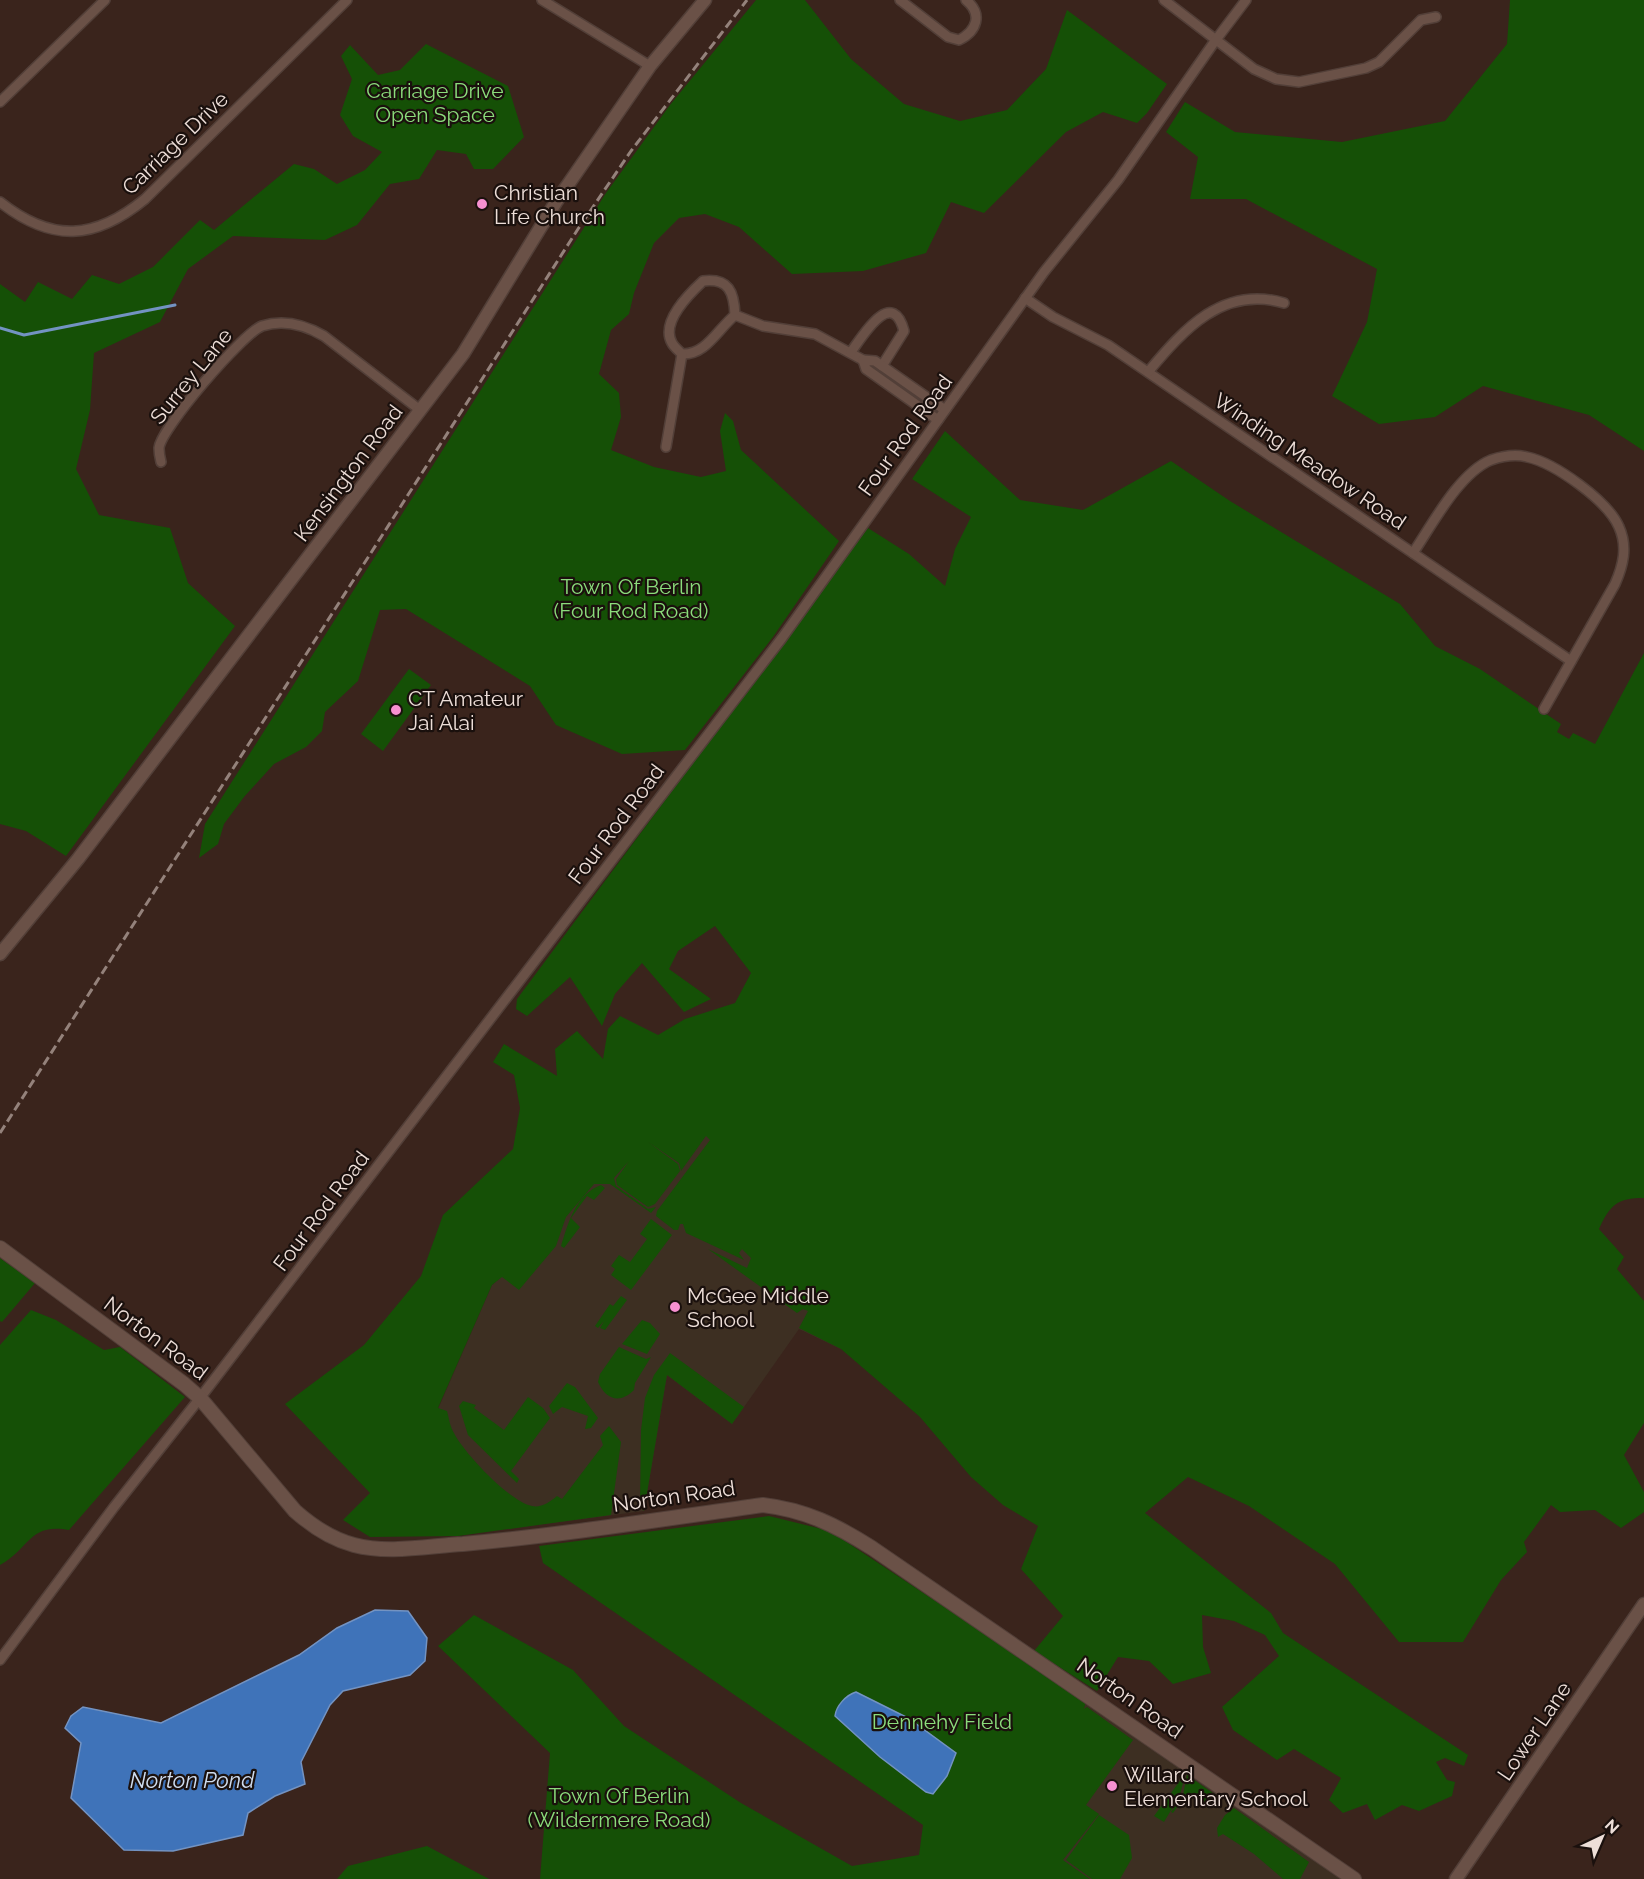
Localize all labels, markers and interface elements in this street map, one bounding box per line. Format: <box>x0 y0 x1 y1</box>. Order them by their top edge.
park label: Carriage Drive Open Space <box>366 78 504 127</box>
street label: Carriage Drive <box>117 86 233 200</box>
place label: Christian Life Church <box>494 180 605 229</box>
marker: Christian Life Church <box>475 197 489 211</box>
street label: Surrey Lane <box>145 323 237 429</box>
street label: Four Rod Road <box>853 370 957 500</box>
street label: Winding Meadow Road <box>1209 387 1411 535</box>
street label: Kensington Road <box>288 400 408 546</box>
park label: Town Of Berlin (Four Rod Road) <box>554 574 708 623</box>
place label: CT Amateur Jai Alai <box>408 686 524 735</box>
marker: CT Amateur Jai Alai <box>389 703 403 717</box>
street label: Four Rod Road <box>563 759 669 889</box>
street label: Four Rod Road <box>268 1146 374 1276</box>
place label: McGee Middle School <box>687 1283 829 1332</box>
street label: Norton Road <box>99 1291 213 1385</box>
marker: McGee Middle School <box>668 1300 682 1314</box>
street label: Norton Road <box>611 1475 737 1517</box>
street label: Norton Road <box>1072 1652 1188 1744</box>
street label: Lower Lane <box>1492 1677 1576 1785</box>
park label: Dennehy Field <box>872 1709 1012 1734</box>
place label: Willard Elementary School <box>1124 1762 1308 1811</box>
water label: Norton Pond <box>130 1767 255 1793</box>
marker: Willard Elementary School <box>1105 1779 1119 1793</box>
park label: Town Of Berlin (Wildermere Road) <box>527 1783 711 1832</box>
north arrow <box>1572 1807 1632 1867</box>
text: N <box>1601 1815 1623 1838</box>

